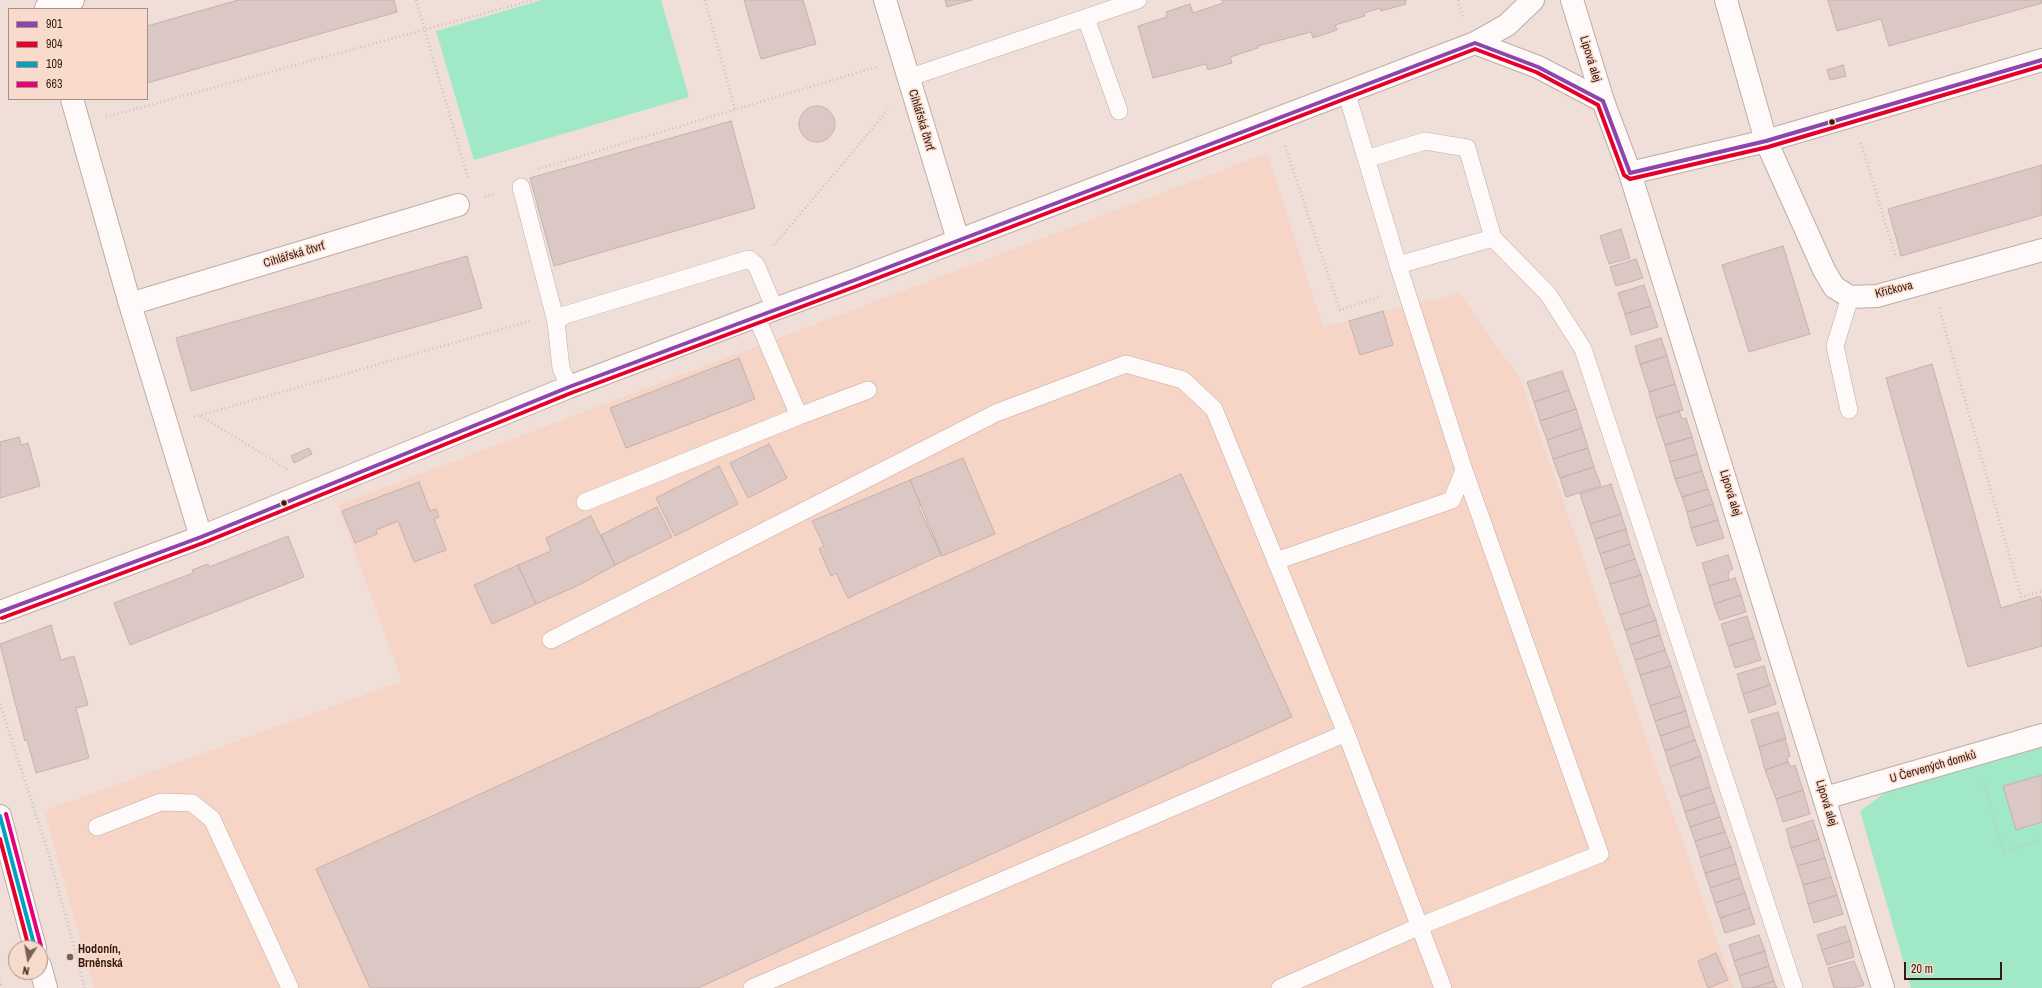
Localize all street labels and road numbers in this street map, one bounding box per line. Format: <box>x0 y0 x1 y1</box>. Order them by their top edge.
street label: Lipová alej <box>1576 34 1604 84</box>
street label: Cihlářská čtvrť <box>905 88 937 152</box>
street label: Cihlářská čtvrť <box>262 239 326 271</box>
street label: Křičkova <box>1874 278 1914 302</box>
street label: Lipová alej <box>1716 468 1744 518</box>
street label: U Červených domků <box>1888 748 1978 786</box>
street label: Lipová alej <box>1812 778 1840 828</box>

